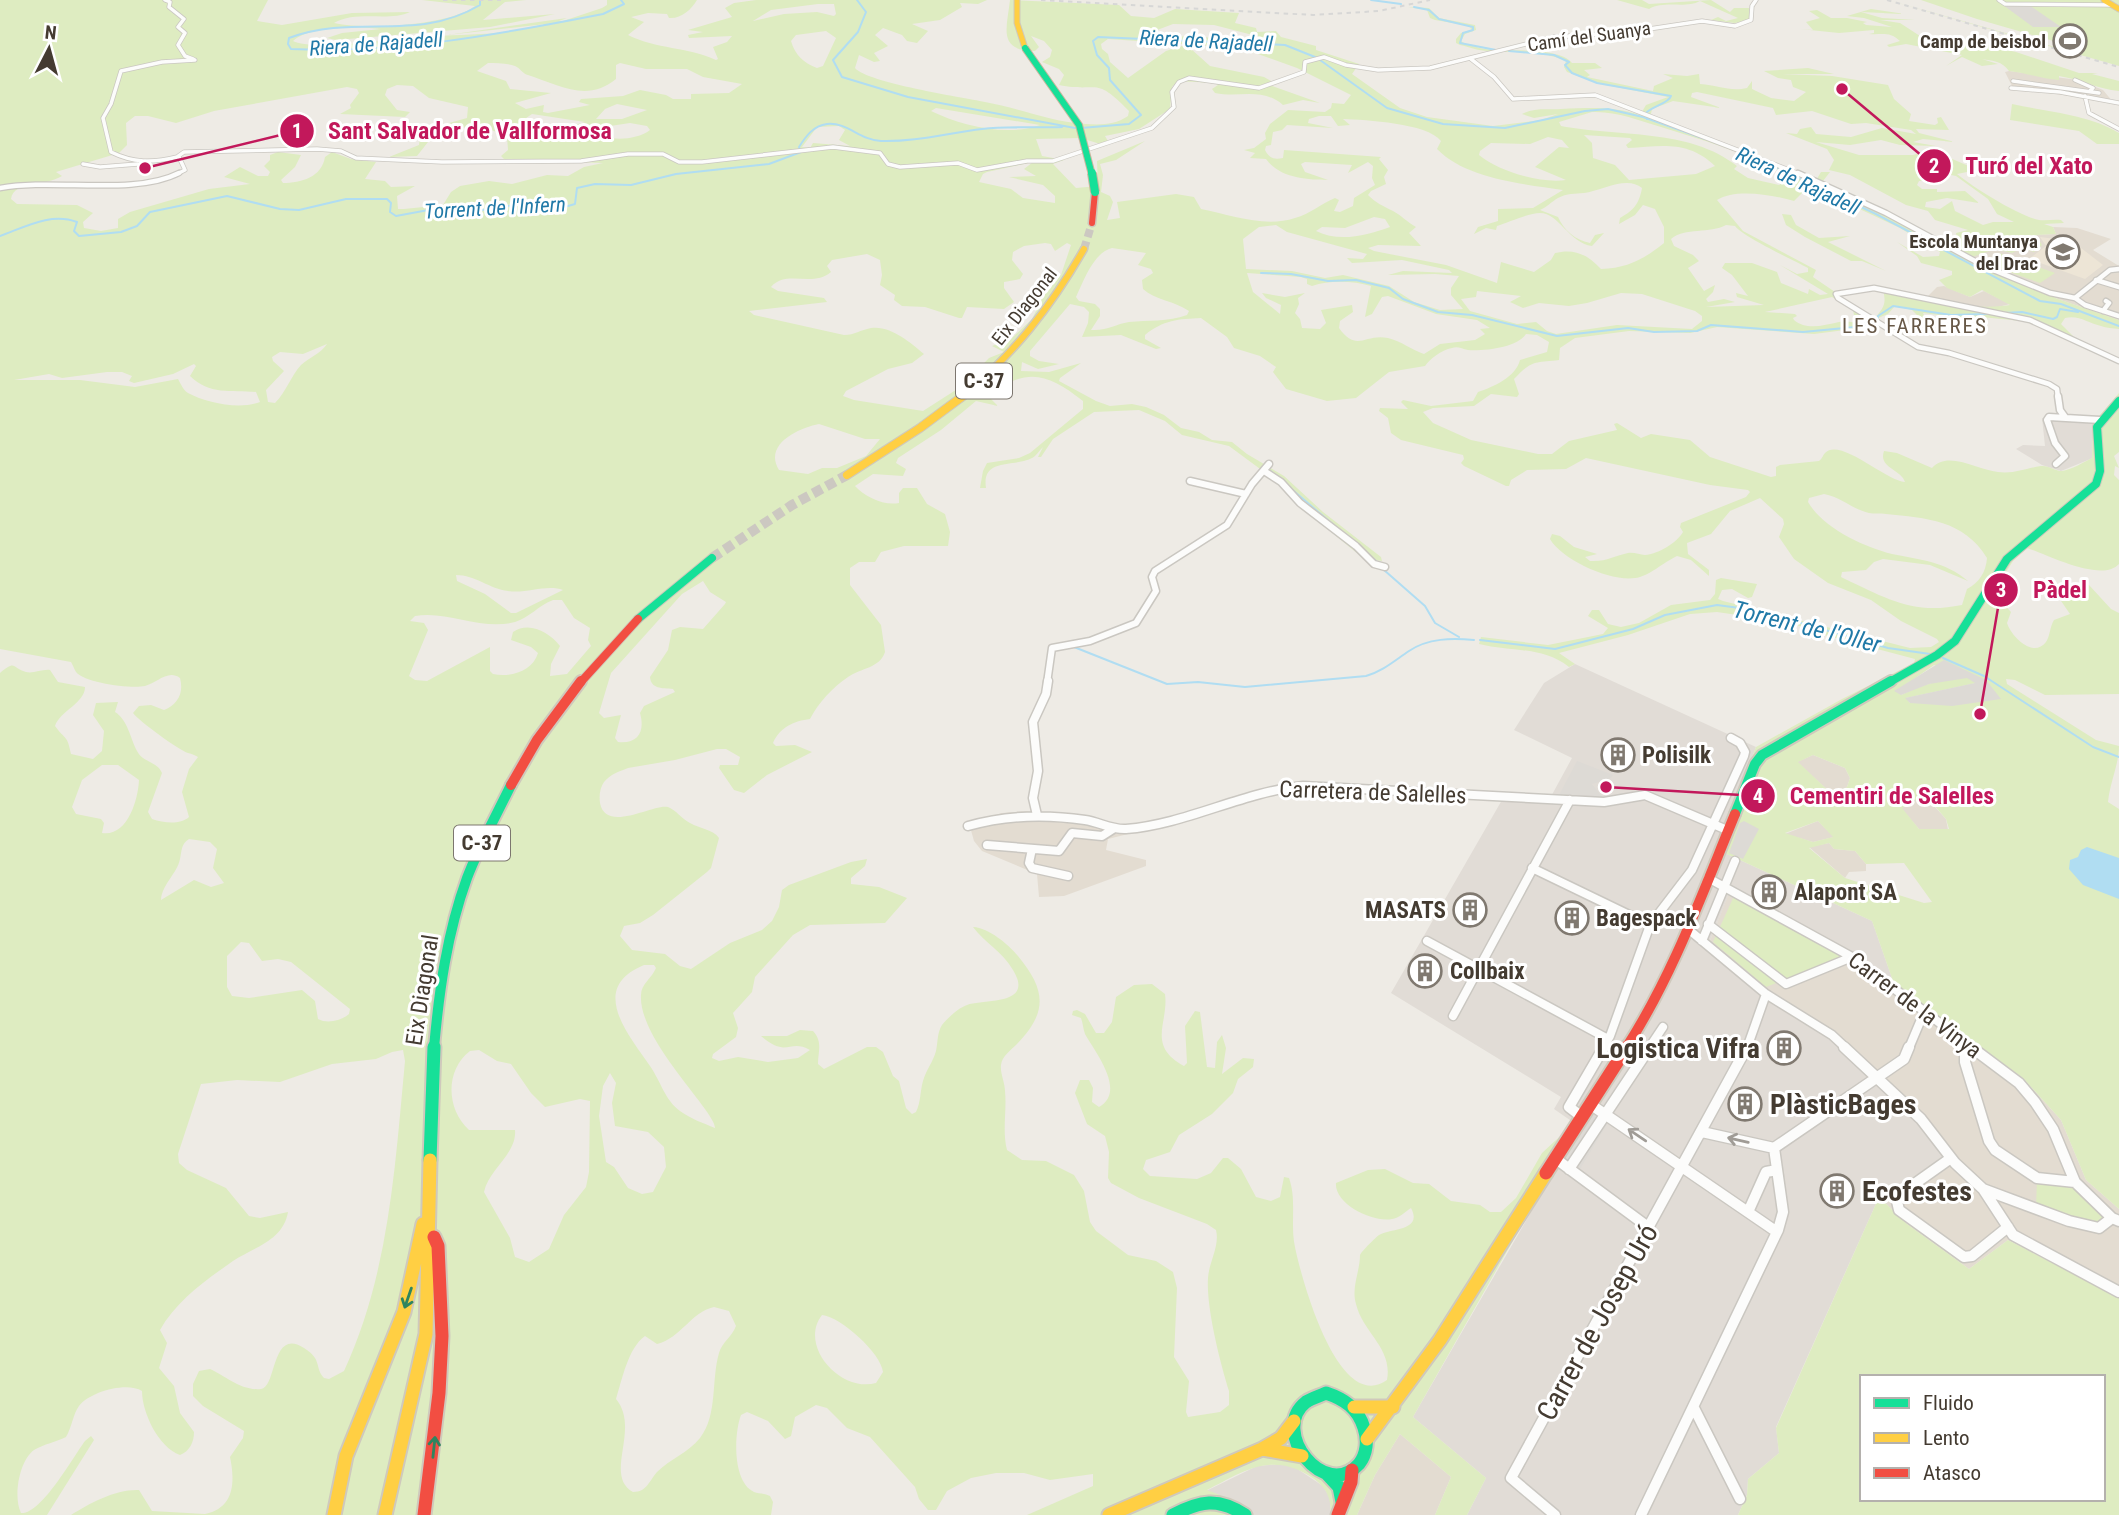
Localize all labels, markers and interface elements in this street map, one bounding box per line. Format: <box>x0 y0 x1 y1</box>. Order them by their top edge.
north arrow <box>14 14 84 84</box>
street label: Camí del Suanya <box>1526 16 1652 57</box>
text: N <box>44 21 58 45</box>
sports icon: Camp de beisbol <box>2051 22 2089 60</box>
water label: Riera de Rajadell <box>1139 26 1274 56</box>
water label: Riera de Rajadell <box>308 27 444 61</box>
place label: Camp de beisbol <box>1920 30 2046 53</box>
callout: Sant Salvador de Vallformosa <box>279 108 626 153</box>
text: Sant Salvador de Vallformosa <box>328 117 612 145</box>
text: 1 <box>292 119 302 143</box>
water label: Riera de Rajadell <box>1732 142 1864 220</box>
callout: Turó del Xato <box>1916 143 2107 188</box>
text: Turó del Xato <box>1965 152 2093 180</box>
text: 2 <box>1929 154 1939 178</box>
water label: Torrent de l'Infern <box>424 192 566 224</box>
place label: Escola Muntanya del Drac <box>1909 230 2038 275</box>
school or university icon: Escola Muntanya del Drac <box>2044 233 2082 271</box>
street label: Eix Diagonal <box>987 263 1062 350</box>
district label: LES FARRERES <box>1842 314 1988 338</box>
road number: C-37 <box>956 364 1012 398</box>
callout: Pàdel <box>1984 567 2101 612</box>
text: Pàdel <box>2033 576 2087 604</box>
text: 3 <box>1996 578 2006 602</box>
water label: Torrent de l'Oller <box>1730 595 1885 659</box>
building icon: Polisilk <box>1599 736 1637 774</box>
place label: Polisilk <box>1642 742 1712 769</box>
callout: Cementiri de Salelles <box>1741 773 2008 818</box>
street label: Carretera de Salelles <box>1279 776 1467 809</box>
text: Cementiri de Salelles <box>1790 782 1994 810</box>
text: 4 <box>1753 784 1763 808</box>
road number: C-37 <box>454 826 510 860</box>
building icon: Alapont SA <box>1750 873 1788 911</box>
place label: Alapont SA <box>1794 879 1897 906</box>
building icon: MASATS <box>1451 891 1489 929</box>
place label: MASATS <box>1365 897 1446 924</box>
building icon: Bagespack <box>1553 899 1591 937</box>
place label: Bagespack <box>1596 905 1698 932</box>
street label: Eix Diagonal <box>400 933 445 1047</box>
street label: Carrer de la Vinya <box>1843 947 1987 1064</box>
building icon: Collbaix <box>1406 952 1444 990</box>
place label: Collbaix <box>1450 958 1525 985</box>
building icon: Logistica Vifra <box>1765 1029 1803 1067</box>
place label: Logistica Vifra <box>1596 1032 1760 1065</box>
building icon: PlàsticBages <box>1726 1085 1764 1123</box>
place label: PlàsticBages <box>1770 1088 1917 1121</box>
one-way arrow <box>1628 1128 1647 1142</box>
one-way arrow <box>1727 1133 1750 1147</box>
building icon: Ecofestes <box>1818 1172 1856 1210</box>
place label: Ecofestes <box>1862 1175 1972 1208</box>
street label: Carrer de Josep Uró <box>1530 1218 1665 1426</box>
one-way arrow <box>401 1286 413 1308</box>
legend <box>1860 1375 2105 1501</box>
text: Fluido <box>1923 1391 1974 1415</box>
text: Lento <box>1923 1426 1970 1450</box>
one-way arrow <box>427 1437 440 1459</box>
text: Atasco <box>1923 1461 1981 1485</box>

